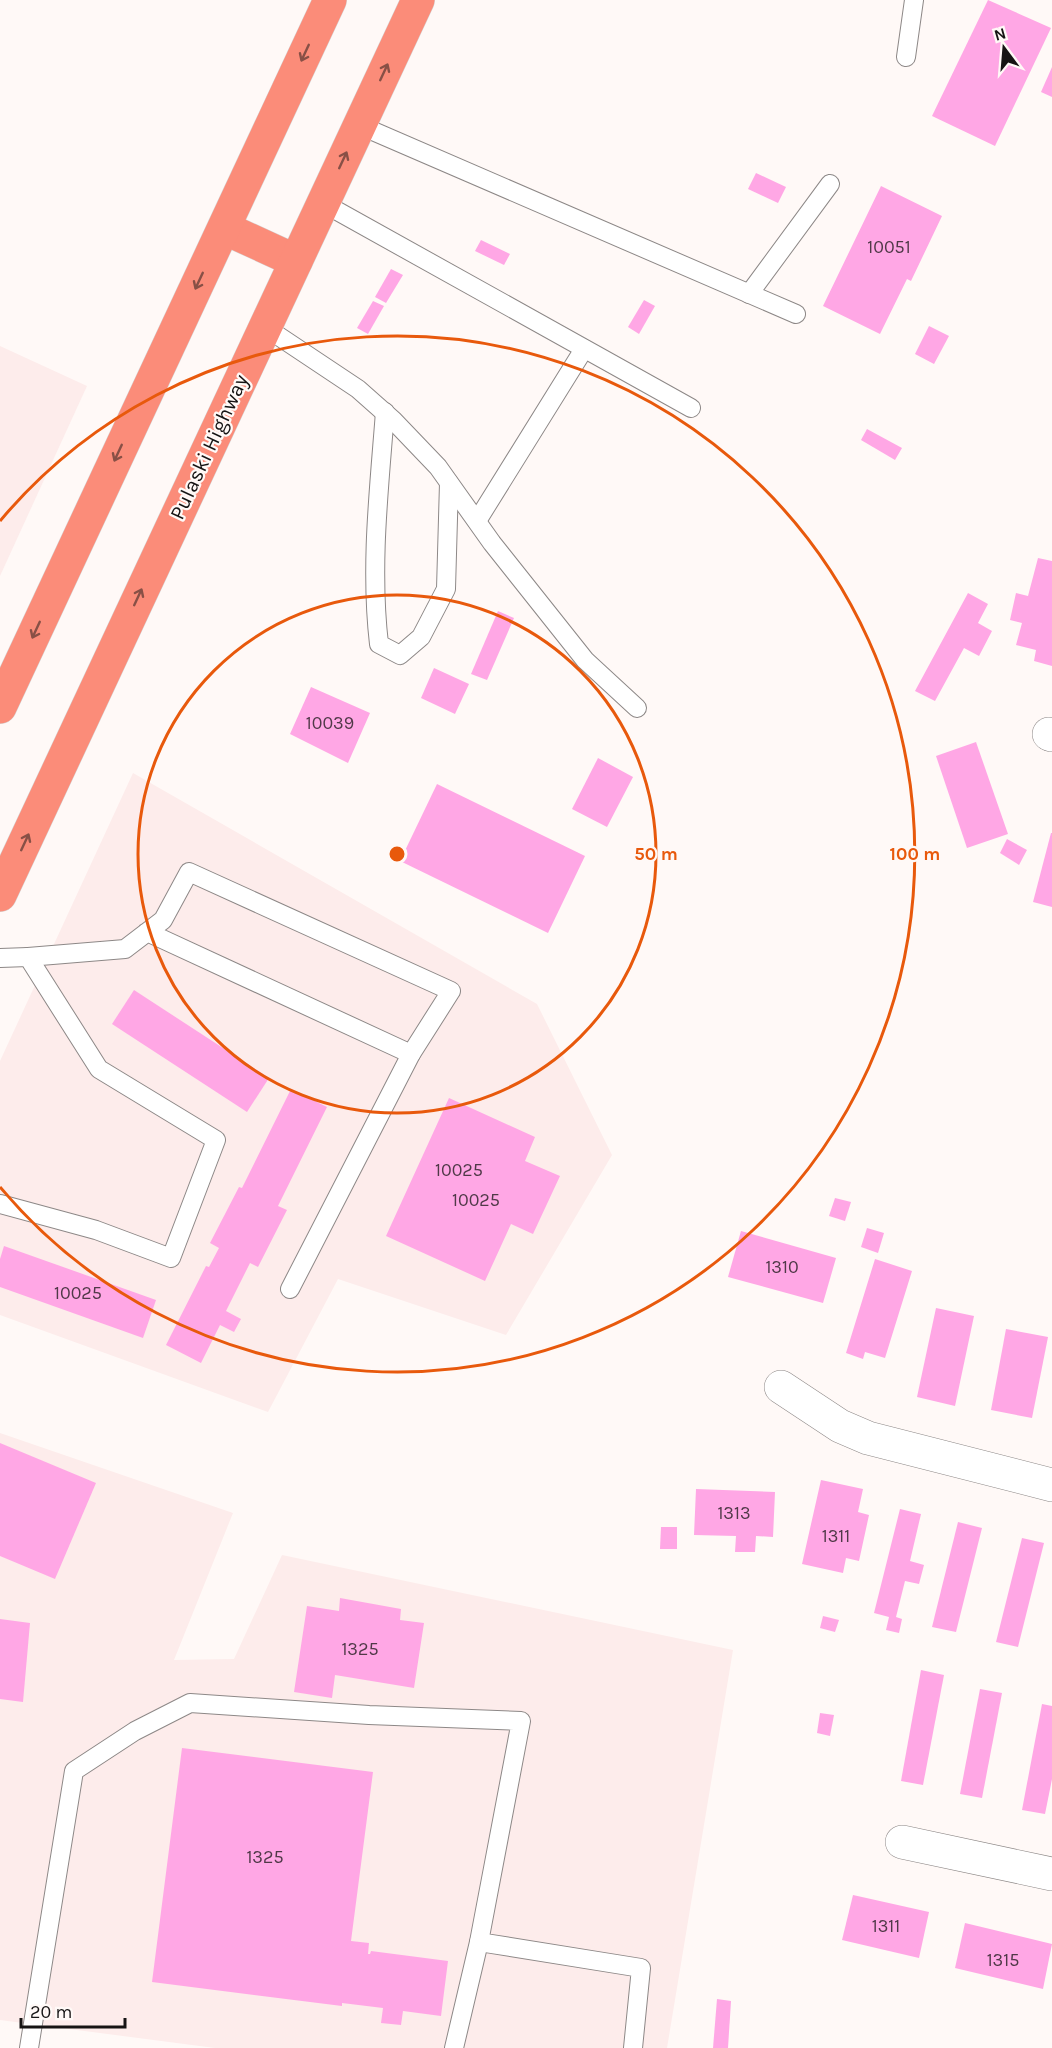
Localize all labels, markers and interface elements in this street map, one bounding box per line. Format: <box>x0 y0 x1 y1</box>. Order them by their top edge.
north arrow <box>974 18 1034 78</box>
text: N <box>992 23 1008 45</box>
one-way arrow <box>299 44 310 62</box>
one-way arrow <box>379 64 391 82</box>
one-way arrow <box>338 152 350 170</box>
house number: 10051 <box>867 236 911 258</box>
one-way arrow <box>193 271 204 289</box>
street label: Pulaski Highway <box>165 370 253 523</box>
one-way arrow <box>112 444 124 462</box>
one-way arrow <box>134 588 145 606</box>
one-way arrow <box>29 621 41 639</box>
house number: 10039 <box>306 712 354 734</box>
one-way arrow <box>19 833 31 851</box>
text: 50 m <box>634 843 678 865</box>
text: 100 m <box>890 843 940 865</box>
centre of rings <box>387 844 407 864</box>
house number: 10025 <box>435 1159 483 1181</box>
house number: 10025 <box>452 1189 500 1211</box>
house number: 1310 <box>765 1256 799 1278</box>
house number: 10025 <box>54 1282 102 1304</box>
house number: 1313 <box>717 1502 751 1524</box>
house number: 1311 <box>822 1525 850 1547</box>
house number: 1325 <box>341 1638 379 1660</box>
house number: 1325 <box>246 1846 284 1868</box>
house number: 1311 <box>872 1915 900 1937</box>
house number: 1315 <box>987 1949 1019 1971</box>
scale bar <box>21 1991 124 2029</box>
text: 20 m <box>30 2001 72 2023</box>

